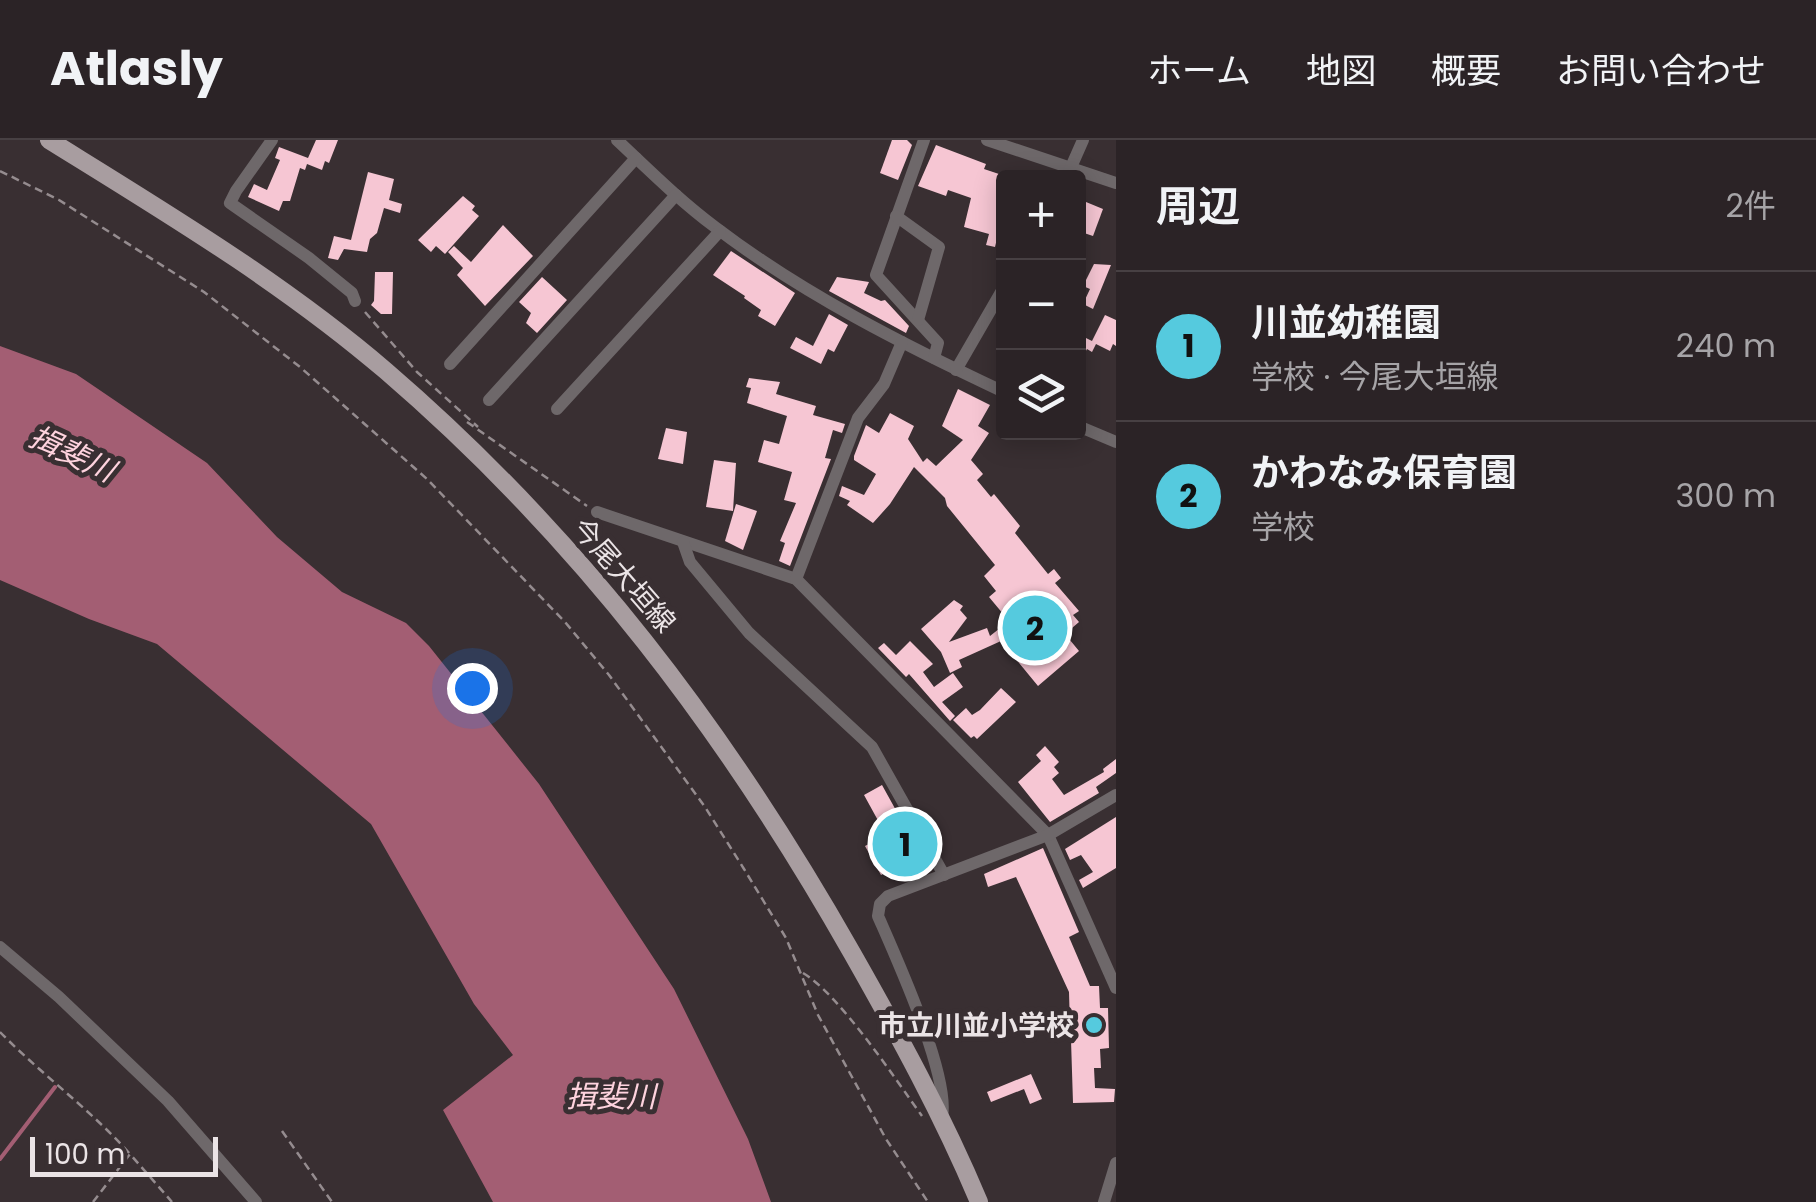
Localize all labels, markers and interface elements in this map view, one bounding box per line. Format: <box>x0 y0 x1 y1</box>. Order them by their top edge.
text: Atlasly <box>50 35 223 102</box>
text: ホーム <box>1147 46 1251 95</box>
text: 地図 <box>1306 46 1376 95</box>
text: 概要 <box>1431 46 1501 95</box>
text: お問い合わせ <box>1556 46 1766 95</box>
map controls <box>996 170 1086 440</box>
button: + <box>996 170 1086 260</box>
text: 周辺 <box>1156 177 1240 236</box>
text: 2件 <box>1726 183 1776 228</box>
button: − <box>996 260 1086 350</box>
text: 川並幼稚園 <box>1251 296 1441 349</box>
text: 1 <box>1182 323 1195 368</box>
text: 240 m <box>1676 323 1776 368</box>
button: layers <box>996 350 1086 440</box>
text: 学校 · 今尾大垣線 <box>1251 354 1499 399</box>
water label: 揖斐川 <box>22 415 125 493</box>
text: かわなみ保育園 <box>1251 446 1517 499</box>
text: 2 <box>1179 473 1198 518</box>
text: 300 m <box>1675 473 1776 518</box>
text: 学校 <box>1251 504 1315 549</box>
street label: 今尾大垣線 <box>563 510 684 641</box>
pin: 2 <box>1002 590 1068 666</box>
your location <box>447 663 498 714</box>
pin: 1 <box>872 806 938 882</box>
place label: 市立川並小学校 <box>878 1006 1074 1045</box>
marker: 市立川並小学校 <box>1083 1014 1105 1036</box>
water label: 揖斐川 <box>566 1075 659 1118</box>
scale bar <box>30 1132 218 1176</box>
text: 100 m <box>45 1135 125 1174</box>

